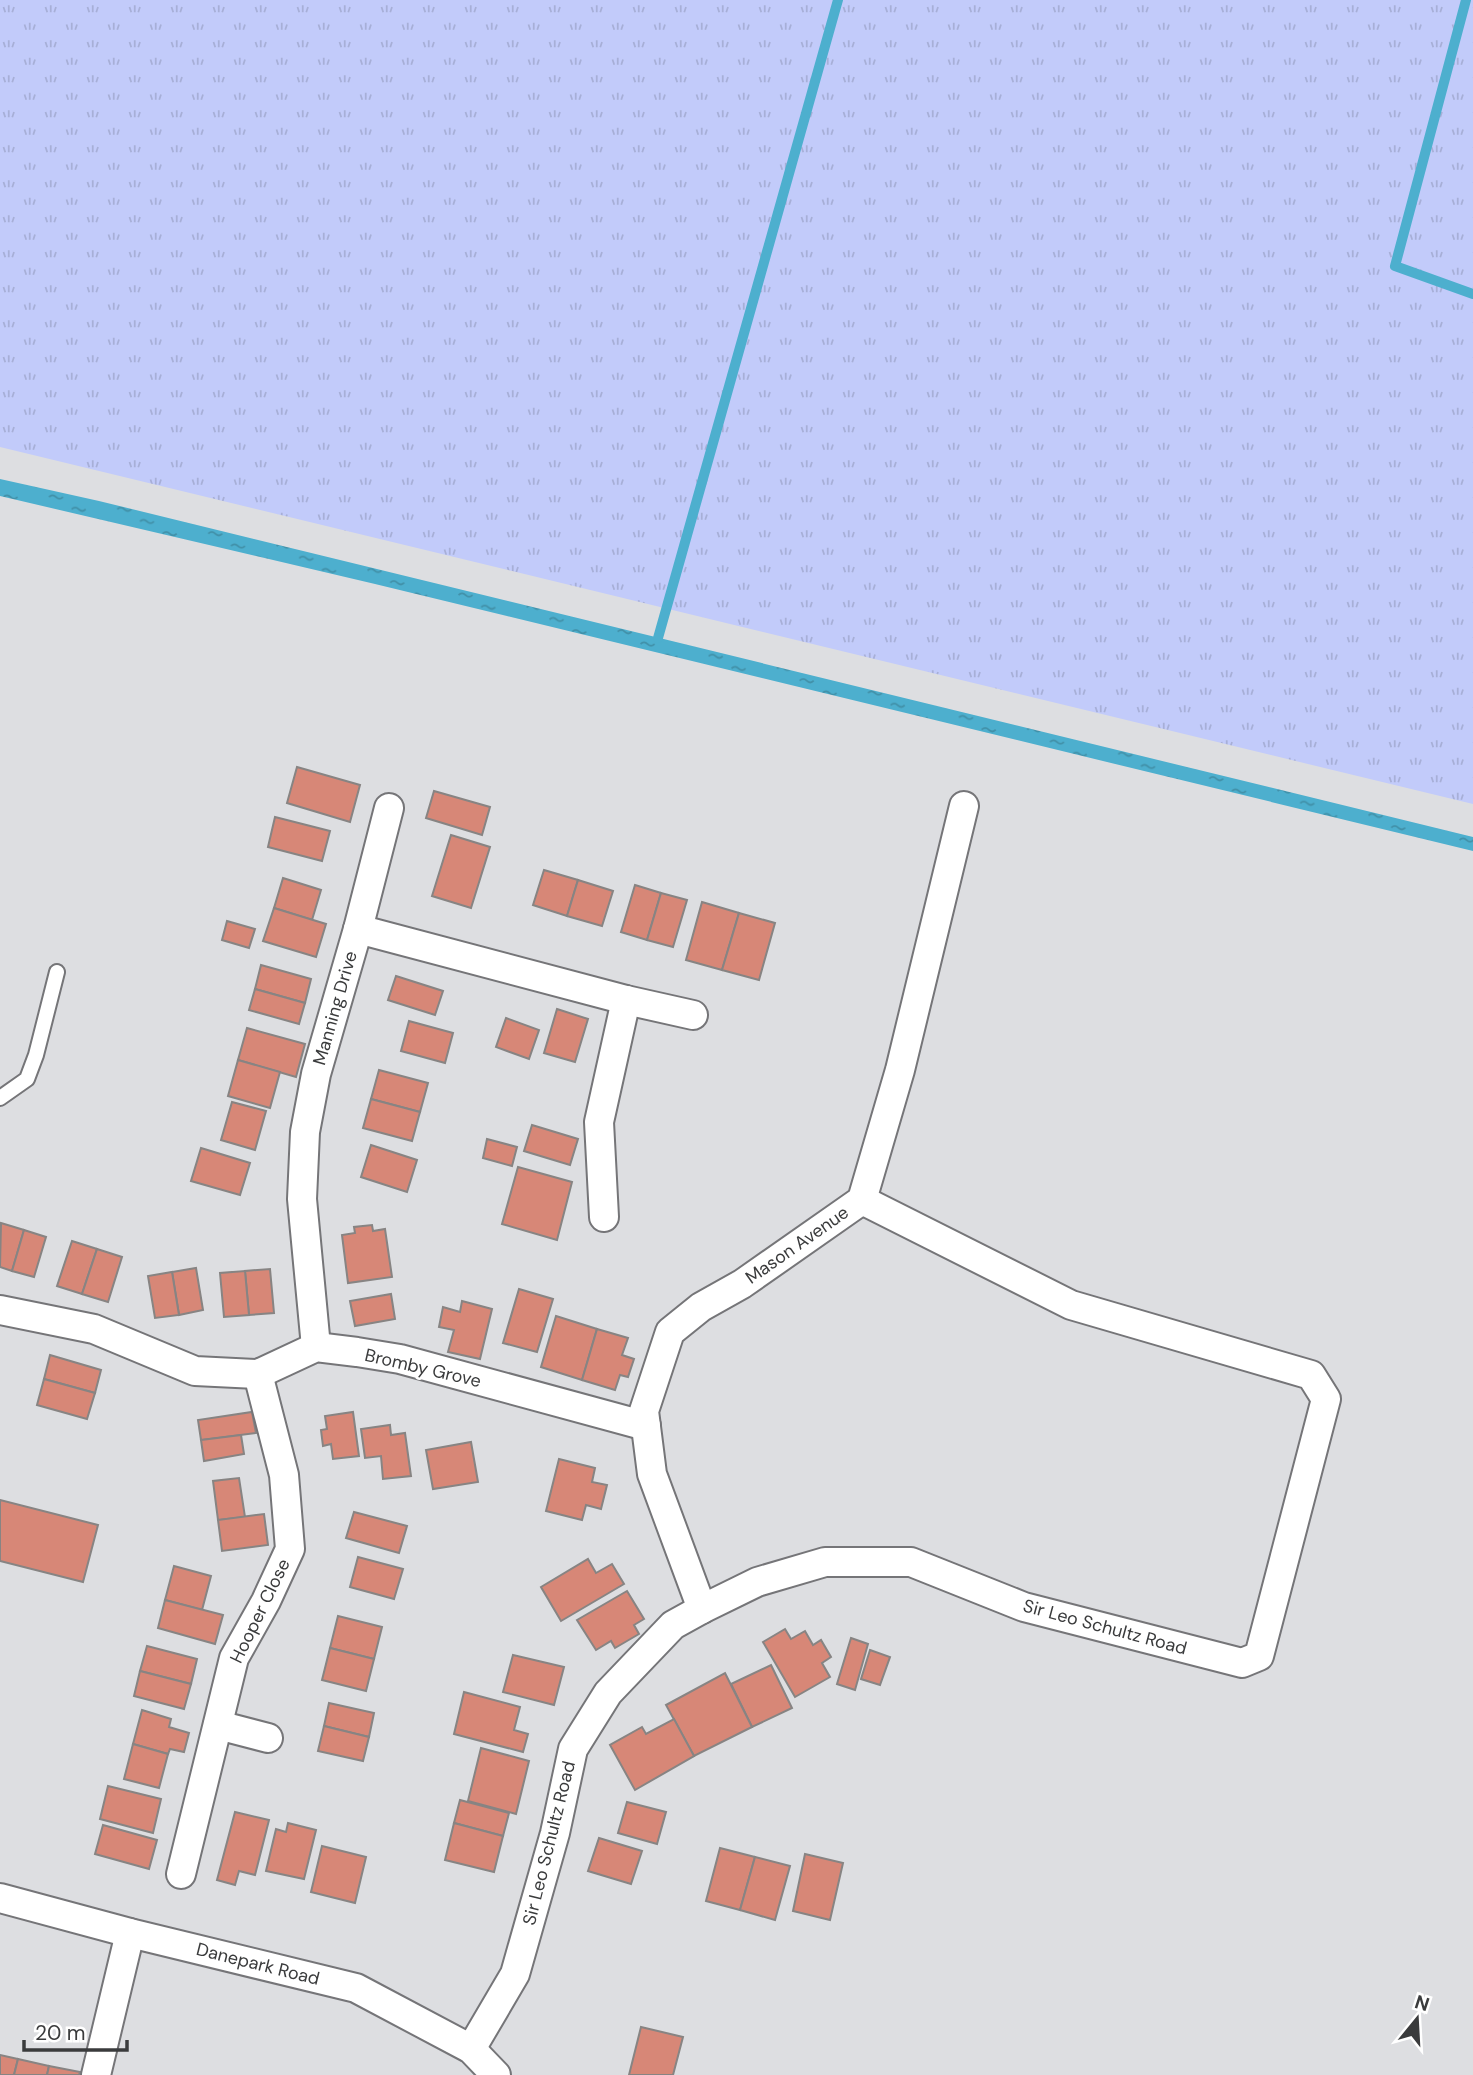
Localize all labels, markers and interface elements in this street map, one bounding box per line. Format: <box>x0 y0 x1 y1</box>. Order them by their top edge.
street label: Manning Drive <box>307 948 363 1068</box>
street label: Mason Avenue <box>741 1200 853 1290</box>
street label: Bromby Grove <box>362 1343 484 1393</box>
street label: Hooper Close <box>224 1555 296 1667</box>
street label: Sir Leo Schultz Road <box>1021 1594 1189 1660</box>
street label: Sir Leo Schultz Road <box>517 1758 581 1928</box>
street label: Danepark Road <box>194 1937 322 1991</box>
north arrow <box>1382 1984 1452 2054</box>
text: N <box>1412 1989 1433 2017</box>
scale bar <box>24 2008 128 2052</box>
text: 20 m <box>35 2019 86 2047</box>

